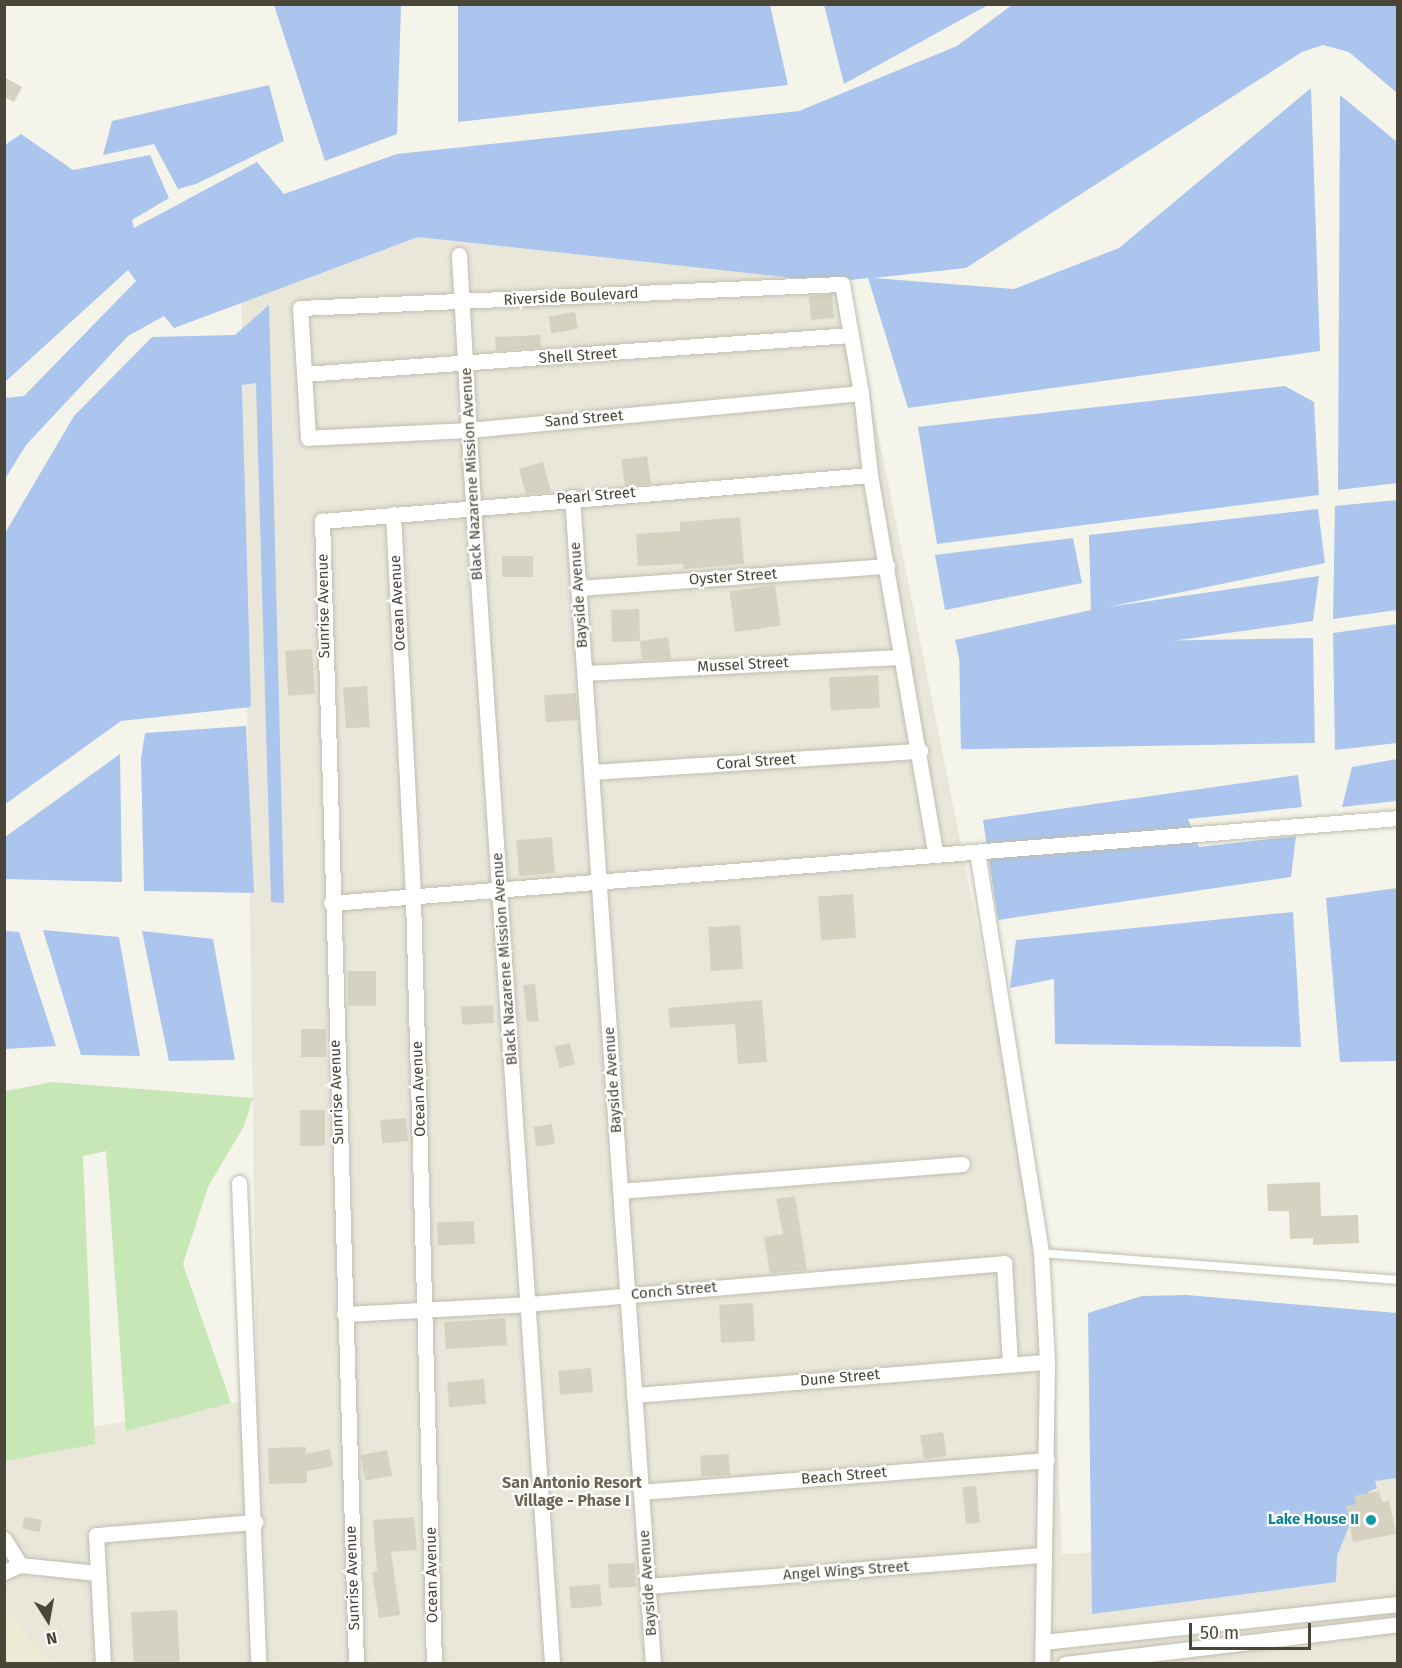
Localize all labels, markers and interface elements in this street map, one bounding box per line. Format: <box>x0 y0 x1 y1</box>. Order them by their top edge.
street label: Riverside Boulevard <box>503 284 639 310</box>
street label: Shell Street <box>538 344 618 368</box>
street label: Black Nazarene Mission Avenue <box>457 367 487 581</box>
street label: Sand Street <box>544 407 624 431</box>
street label: Pearl Street <box>556 484 636 508</box>
street label: Bayside Avenue <box>566 541 592 649</box>
street label: Sunrise Avenue <box>314 554 334 658</box>
street label: Ocean Avenue <box>387 555 409 651</box>
street label: Oyster Street <box>688 565 778 589</box>
street label: Mussel Street <box>697 654 789 676</box>
street label: Coral Street <box>716 750 796 774</box>
street label: Black Nazarene Mission Avenue <box>489 852 521 1066</box>
street label: Bayside Avenue <box>600 1026 626 1134</box>
street label: Sunrise Avenue <box>326 1039 348 1145</box>
street label: Ocean Avenue <box>408 1041 430 1137</box>
street label: Conch Street <box>630 1278 718 1304</box>
street label: Dune Street <box>799 1366 881 1390</box>
street label: Beach Street <box>800 1463 888 1489</box>
district label: San Antonio Resort Village - Phase I <box>502 1473 642 1511</box>
place label: Lake House II <box>1268 1511 1359 1529</box>
marker: Lake House II <box>1364 1513 1378 1527</box>
street label: Sunrise Avenue <box>342 1525 364 1631</box>
street label: Ocean Avenue <box>422 1527 442 1623</box>
street label: Bayside Avenue <box>635 1529 661 1637</box>
street label: Angel Wings Street <box>782 1558 910 1584</box>
north arrow <box>18 1590 78 1650</box>
scale bar <box>1192 1611 1314 1649</box>
text: 50 m <box>1200 1622 1239 1644</box>
text: N <box>45 1628 59 1648</box>

